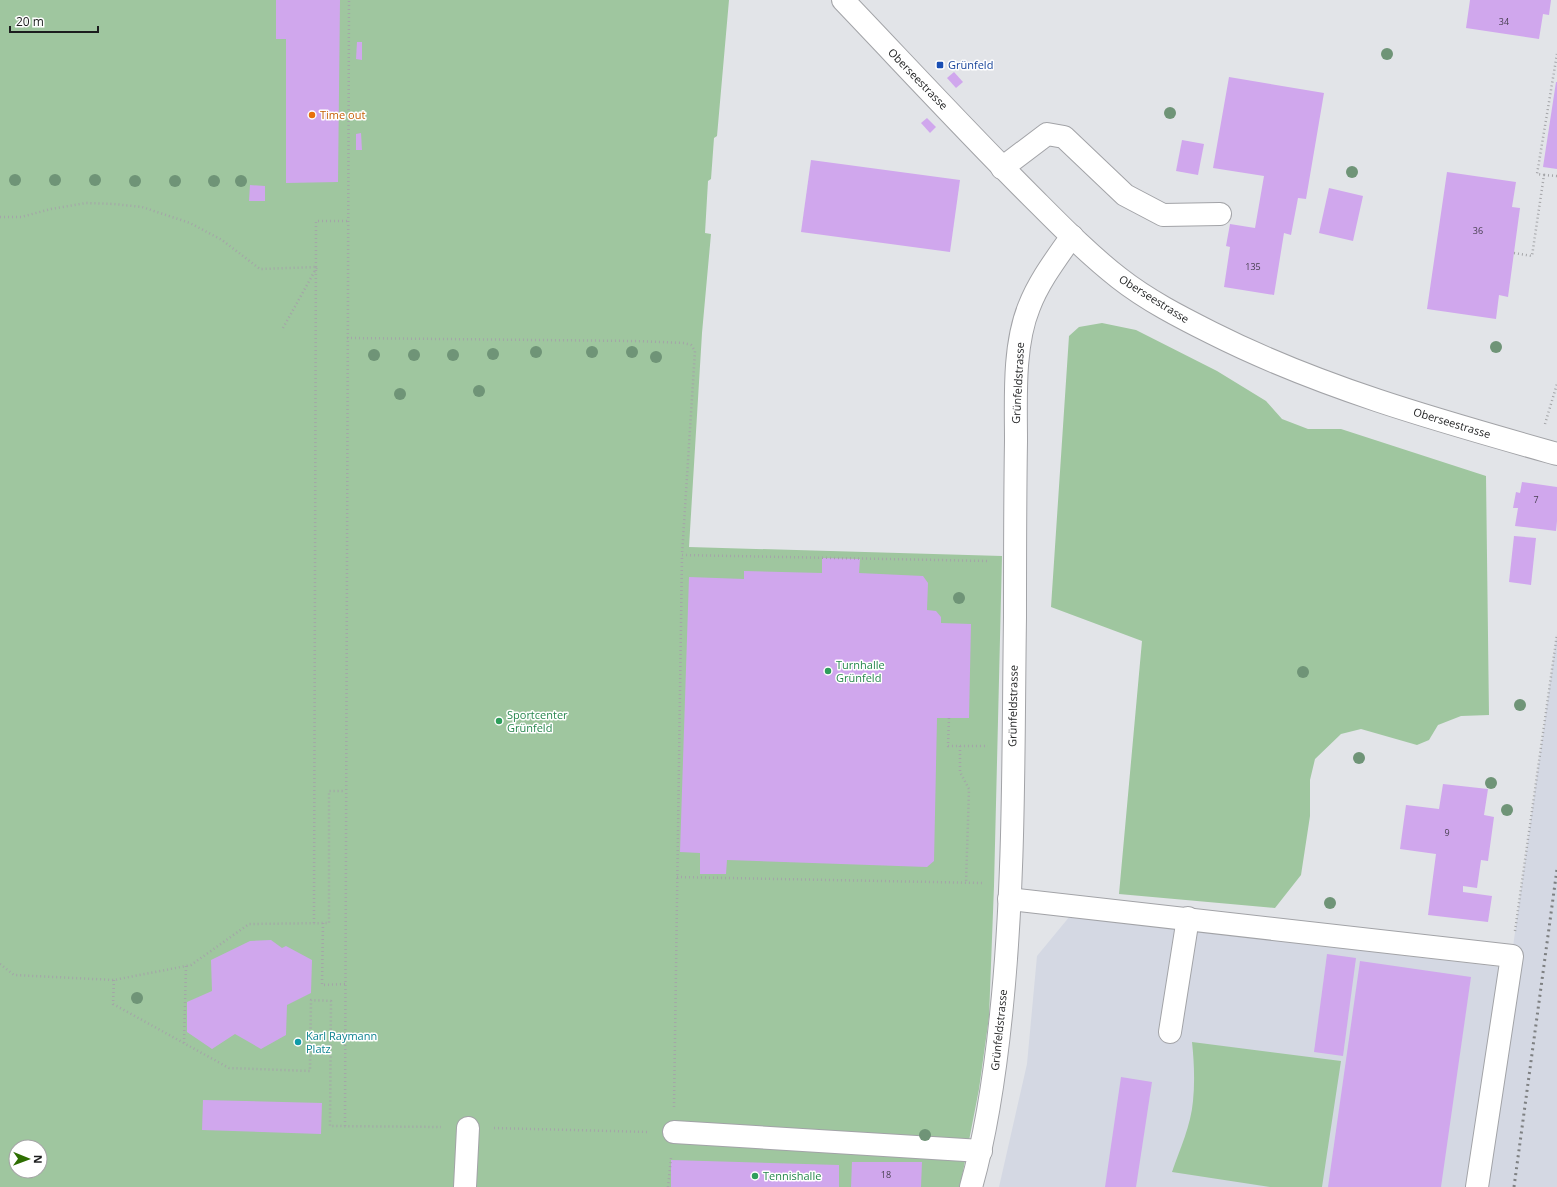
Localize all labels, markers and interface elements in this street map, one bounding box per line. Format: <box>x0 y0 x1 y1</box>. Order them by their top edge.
scale bar <box>10 8 98 34</box>
text: 20 m <box>16 13 44 30</box>
house number: 34 <box>1499 15 1509 28</box>
street label: Oberseestrasse <box>885 45 952 113</box>
place label: Grünfeld <box>948 57 993 72</box>
marker: Grünfeld <box>935 60 945 70</box>
place label: Time out <box>320 107 365 122</box>
marker: Time out <box>307 110 317 120</box>
house number: 36 <box>1473 224 1483 237</box>
house number: 135 <box>1245 260 1261 273</box>
street label: Oberseestrasse <box>1116 271 1192 326</box>
street label: Grünfeldstrasse <box>1008 342 1027 424</box>
street label: Oberseestrasse <box>1412 404 1493 441</box>
house number: 7 <box>1533 493 1539 506</box>
place label: Turnhalle Grünfeld <box>836 657 885 685</box>
street label: Grünfeldstrasse <box>1004 665 1021 747</box>
marker: Turnhalle Grünfeld <box>823 666 833 676</box>
place label: Sportcenter Grünfeld <box>507 707 568 735</box>
marker: Sportcenter Grünfeld <box>494 716 504 726</box>
house number: 9 <box>1444 826 1450 839</box>
street label: Grünfeldstrasse <box>987 988 1010 1071</box>
place label: Karl Raymann Platz <box>306 1028 377 1056</box>
marker: Karl Raymann Platz <box>293 1037 303 1047</box>
north arrow <box>8 1139 48 1179</box>
text: N <box>31 1155 46 1164</box>
place label: Tennishalle <box>763 1168 821 1183</box>
house number: 18 <box>881 1168 891 1181</box>
marker: Tennishalle <box>750 1171 760 1181</box>

